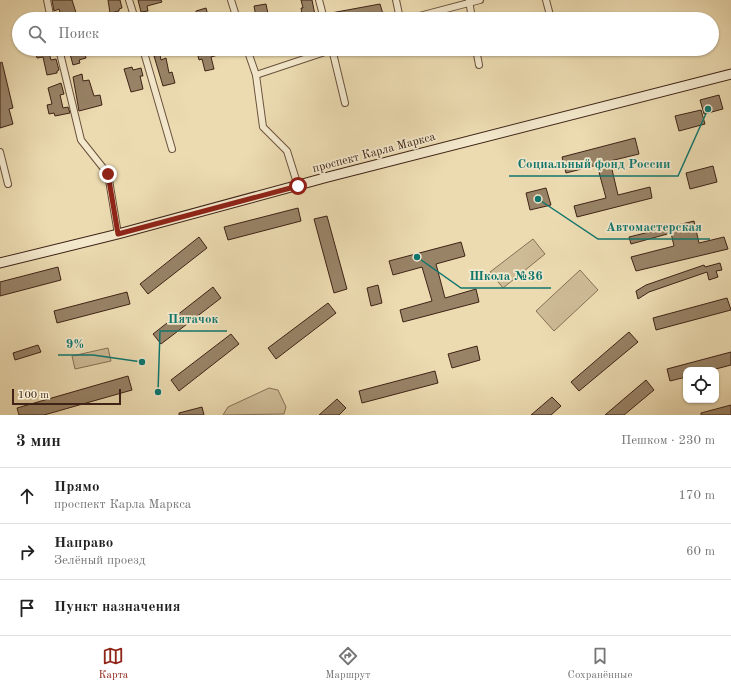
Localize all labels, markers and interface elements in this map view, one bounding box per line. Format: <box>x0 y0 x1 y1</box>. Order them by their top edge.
search box <box>12 12 719 56</box>
icon: search <box>26 23 48 45</box>
text: Поиск <box>58 27 99 42</box>
street label: проспект Карла Маркса <box>311 131 437 175</box>
callout: Социальный фонд России <box>509 151 678 176</box>
text: Социальный фонд России <box>518 158 670 171</box>
route end <box>99 165 117 183</box>
route start <box>289 177 307 195</box>
callout: Автомастерская <box>598 214 710 239</box>
text: Автомастерская <box>606 221 702 234</box>
callout: Школа №36 <box>461 263 551 288</box>
text: Школа №36 <box>469 270 543 283</box>
callout: Пятачок <box>160 306 227 331</box>
text: Пятачок <box>168 313 218 326</box>
callout: 9% <box>58 330 93 355</box>
text: 9% <box>66 338 84 351</box>
map controls <box>683 367 719 403</box>
button: locate <box>683 367 719 403</box>
scale bar <box>12 387 121 406</box>
text: 100 m <box>18 390 49 401</box>
text: 3 мин <box>16 433 61 450</box>
text: Пешком · 230 m <box>621 434 715 447</box>
text: Прямо <box>54 480 100 495</box>
icon: ahead <box>16 485 38 507</box>
text: 170 m <box>678 489 715 502</box>
text: проспект Карла Маркса <box>54 498 191 511</box>
text: Направо <box>54 536 113 551</box>
icon: right <box>16 541 38 563</box>
text: 60 m <box>686 545 715 558</box>
text: Зелёный проезд <box>54 554 145 567</box>
icon: arrive <box>16 597 38 619</box>
text: Пункт назначения <box>54 600 181 615</box>
tab: Карта <box>99 645 128 683</box>
tab: Маршрут <box>325 645 371 683</box>
tab: Сохранённые <box>568 645 632 683</box>

